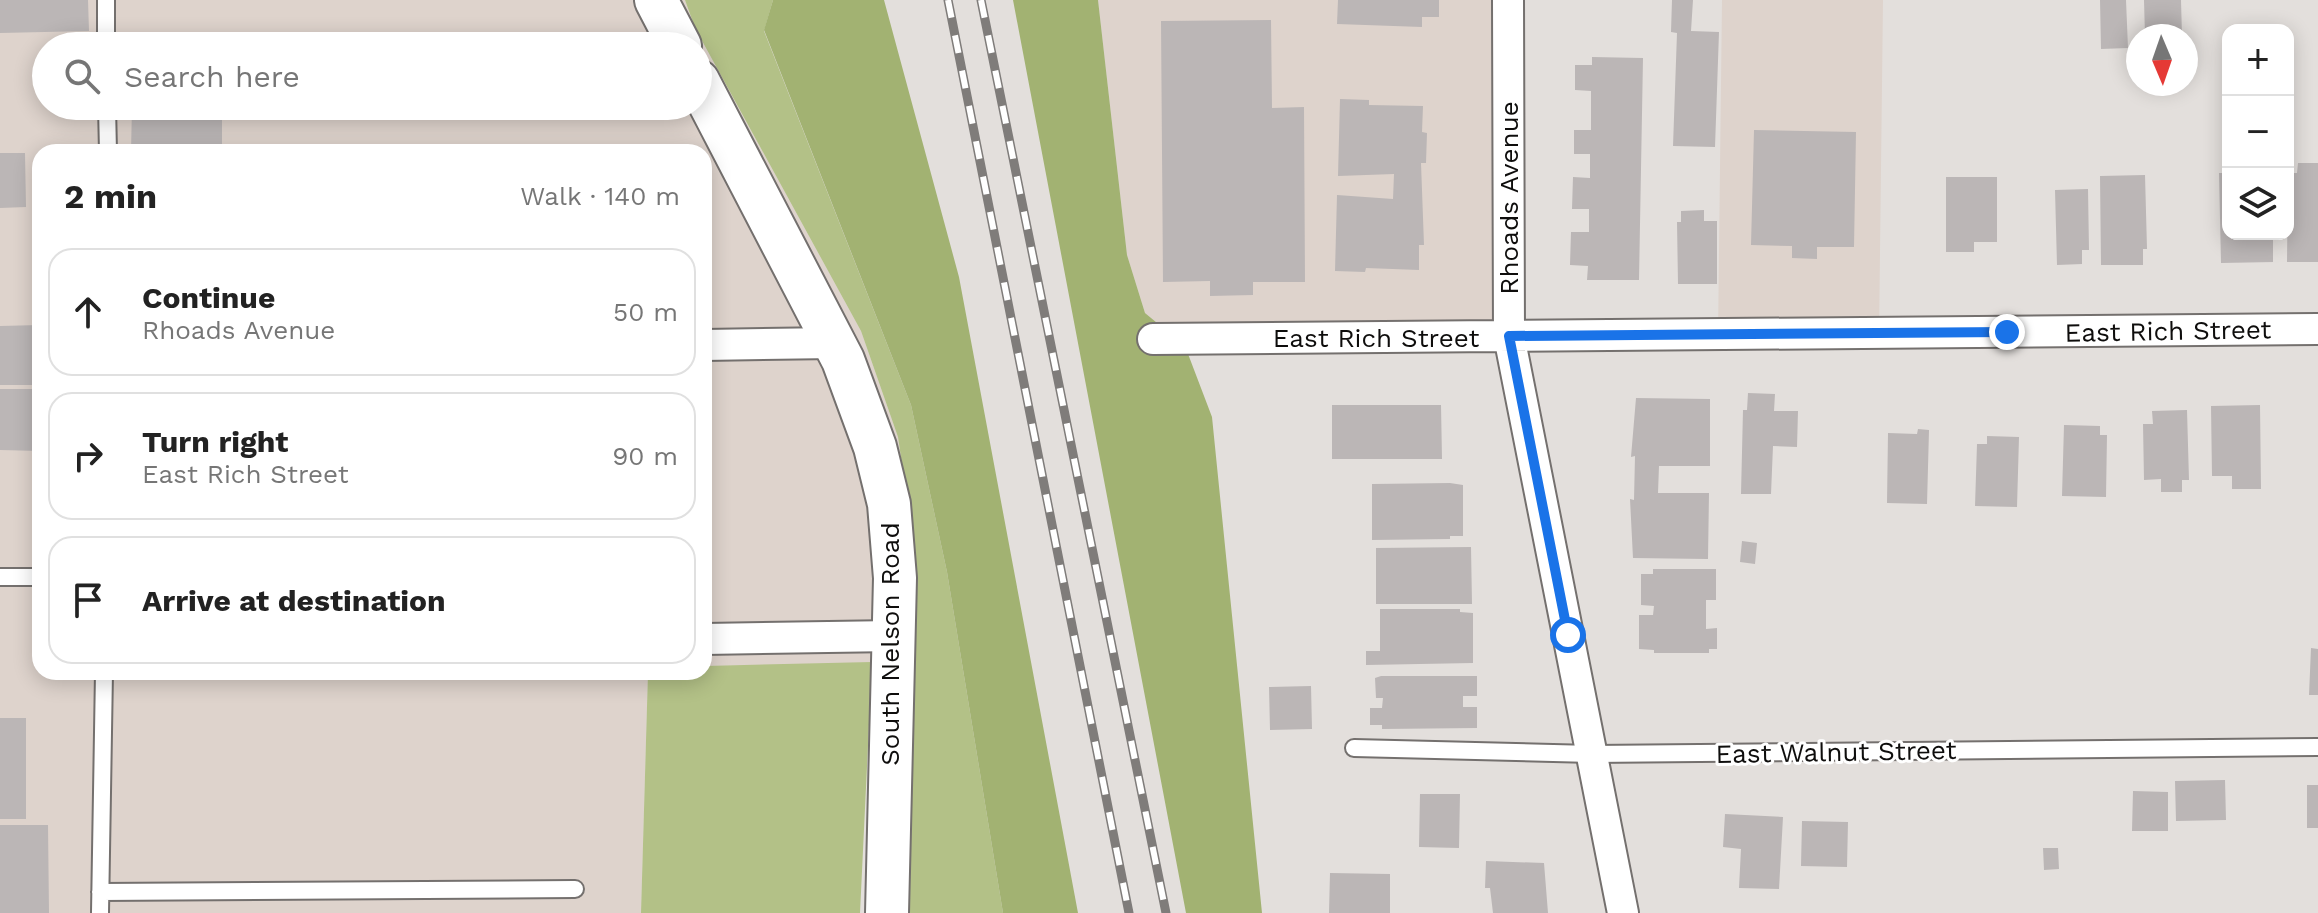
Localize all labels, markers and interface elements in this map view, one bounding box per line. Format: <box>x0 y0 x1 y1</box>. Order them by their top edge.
north arrow <box>2126 24 2198 96</box>
map controls <box>2222 24 2294 240</box>
button: + <box>2222 24 2294 96</box>
search box <box>32 32 712 120</box>
icon: search <box>60 54 104 98</box>
text: Search here <box>124 59 300 94</box>
button: − <box>2222 96 2294 168</box>
street label: Rhoads Avenue <box>1494 101 1524 295</box>
button: layers <box>2222 168 2294 240</box>
text: 2 min <box>64 176 157 216</box>
text: Walk · 140 m <box>520 181 680 211</box>
text: Continue <box>142 280 275 315</box>
icon: ahead <box>66 290 110 334</box>
text: 50 m <box>613 297 678 327</box>
route end <box>1989 314 2025 350</box>
street label: East Rich Street <box>2064 314 2272 348</box>
text: Rhoads Avenue <box>142 315 335 345</box>
street label: East Rich Street <box>1273 323 1479 353</box>
text: Turn right <box>142 424 288 459</box>
icon: right <box>66 434 110 478</box>
text: 90 m <box>612 441 678 471</box>
text: East Rich Street <box>142 459 349 489</box>
street label: South Nelson Road <box>875 522 905 766</box>
icon: arrive <box>66 578 110 622</box>
text: Arrive at destination <box>142 583 446 618</box>
route start <box>1550 617 1586 653</box>
street label: East Walnut Street <box>1715 735 1957 769</box>

